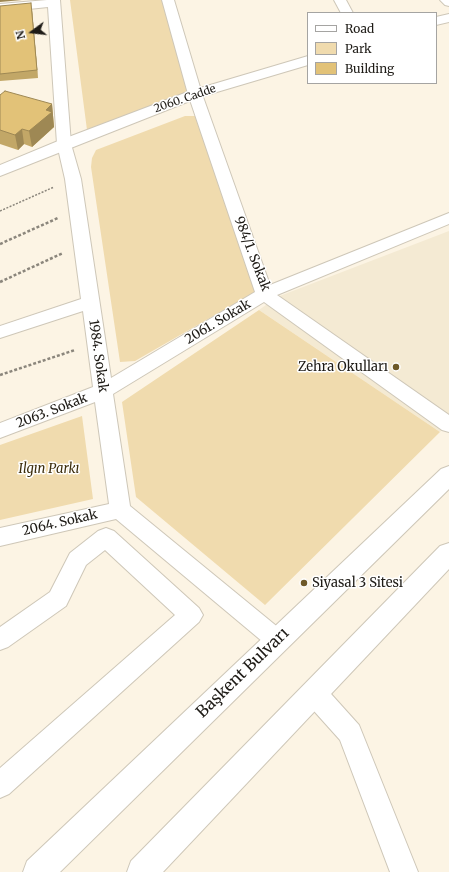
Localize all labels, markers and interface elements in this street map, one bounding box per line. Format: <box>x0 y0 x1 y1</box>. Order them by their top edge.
north arrow <box>12 12 52 52</box>
legend <box>307 12 437 84</box>
text: Road <box>345 21 374 36</box>
text: N <box>13 29 28 41</box>
text: Park <box>345 41 372 56</box>
text: Building <box>345 61 394 76</box>
street label: 2060. Cadde <box>152 82 218 116</box>
street label: 984/1. Sokak <box>231 214 273 294</box>
street label: 2061. Sokak <box>182 296 254 348</box>
street label: 1984. Sokak <box>85 319 111 393</box>
place label: Zehra Okulları <box>298 359 388 375</box>
marker: Zehra Okulları <box>391 362 401 372</box>
street label: 2063. Sokak <box>14 390 90 432</box>
park label: Ilgın Parkı <box>19 461 79 477</box>
street label: 2064. Sokak <box>21 507 99 539</box>
place label: Siyasal 3 Sitesi <box>312 575 403 591</box>
marker: Siyasal 3 Sitesi <box>299 578 309 588</box>
street label: Başkent Bulvarı <box>193 624 293 722</box>

